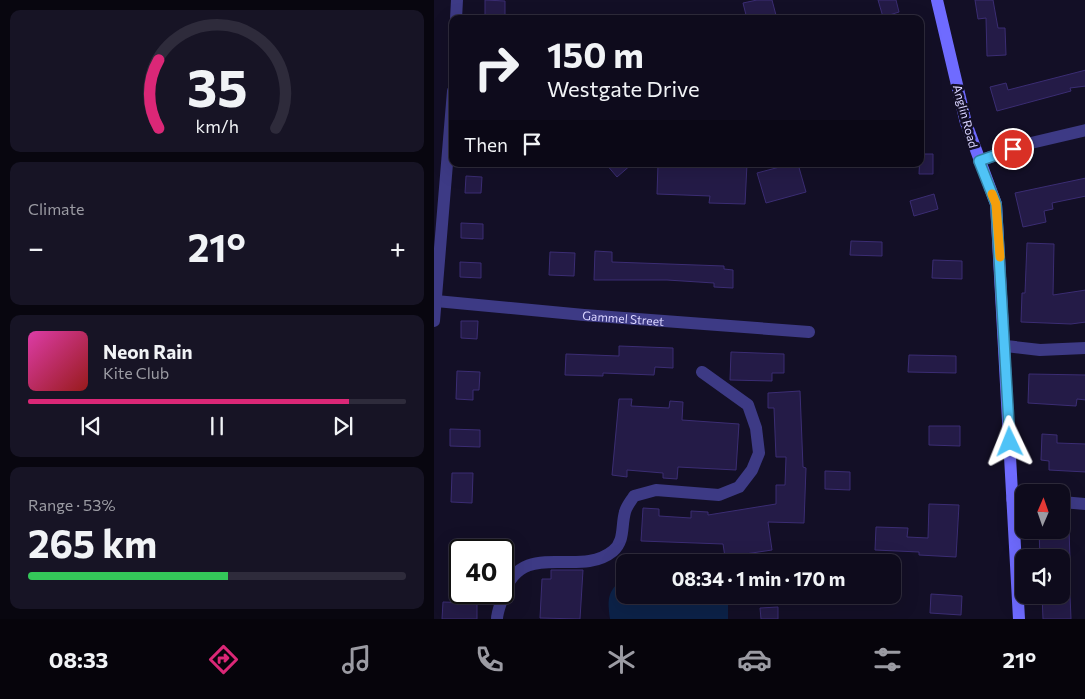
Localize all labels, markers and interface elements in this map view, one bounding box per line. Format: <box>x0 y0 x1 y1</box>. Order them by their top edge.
text: 150 m <box>547 32 644 75</box>
icon: right <box>464 35 529 100</box>
text: 35 <box>187 54 247 118</box>
text: Westgate Drive <box>547 75 700 102</box>
street label: Anglin Road <box>951 83 981 149</box>
text: km/h <box>195 115 239 137</box>
pin <box>992 128 1034 170</box>
icon: arrive <box>518 130 546 158</box>
text: Then <box>464 133 508 156</box>
icon: arrive <box>999 135 1027 163</box>
text: Climate <box>28 199 84 218</box>
text: 21° <box>188 223 246 270</box>
text: − <box>28 230 44 264</box>
text: + <box>390 230 406 264</box>
street label: Gammel Street <box>582 308 665 328</box>
text: Neon Rain <box>103 340 193 363</box>
text: Kite Club <box>103 363 169 382</box>
icon: previous <box>77 412 105 440</box>
icon: pause <box>203 412 231 440</box>
icon: next <box>329 412 357 440</box>
position arrow <box>983 415 1035 467</box>
north arrow <box>1015 484 1070 539</box>
map controls <box>1015 484 1070 604</box>
text: Range · 53% <box>28 495 115 514</box>
text: 265 km <box>28 519 157 566</box>
speed limit sign: 40 <box>449 539 514 604</box>
button: sound <box>1015 549 1070 604</box>
text: 08:34 · 1 min · 170 m <box>672 567 845 590</box>
icon: directions <box>206 642 241 677</box>
icon: music <box>339 642 374 677</box>
icon: phone <box>472 642 507 677</box>
icon: climate <box>604 642 639 677</box>
icon: car <box>737 642 772 677</box>
icon: filters <box>870 642 905 677</box>
text: 08:33 <box>49 646 108 673</box>
text: 21° <box>1002 646 1036 673</box>

